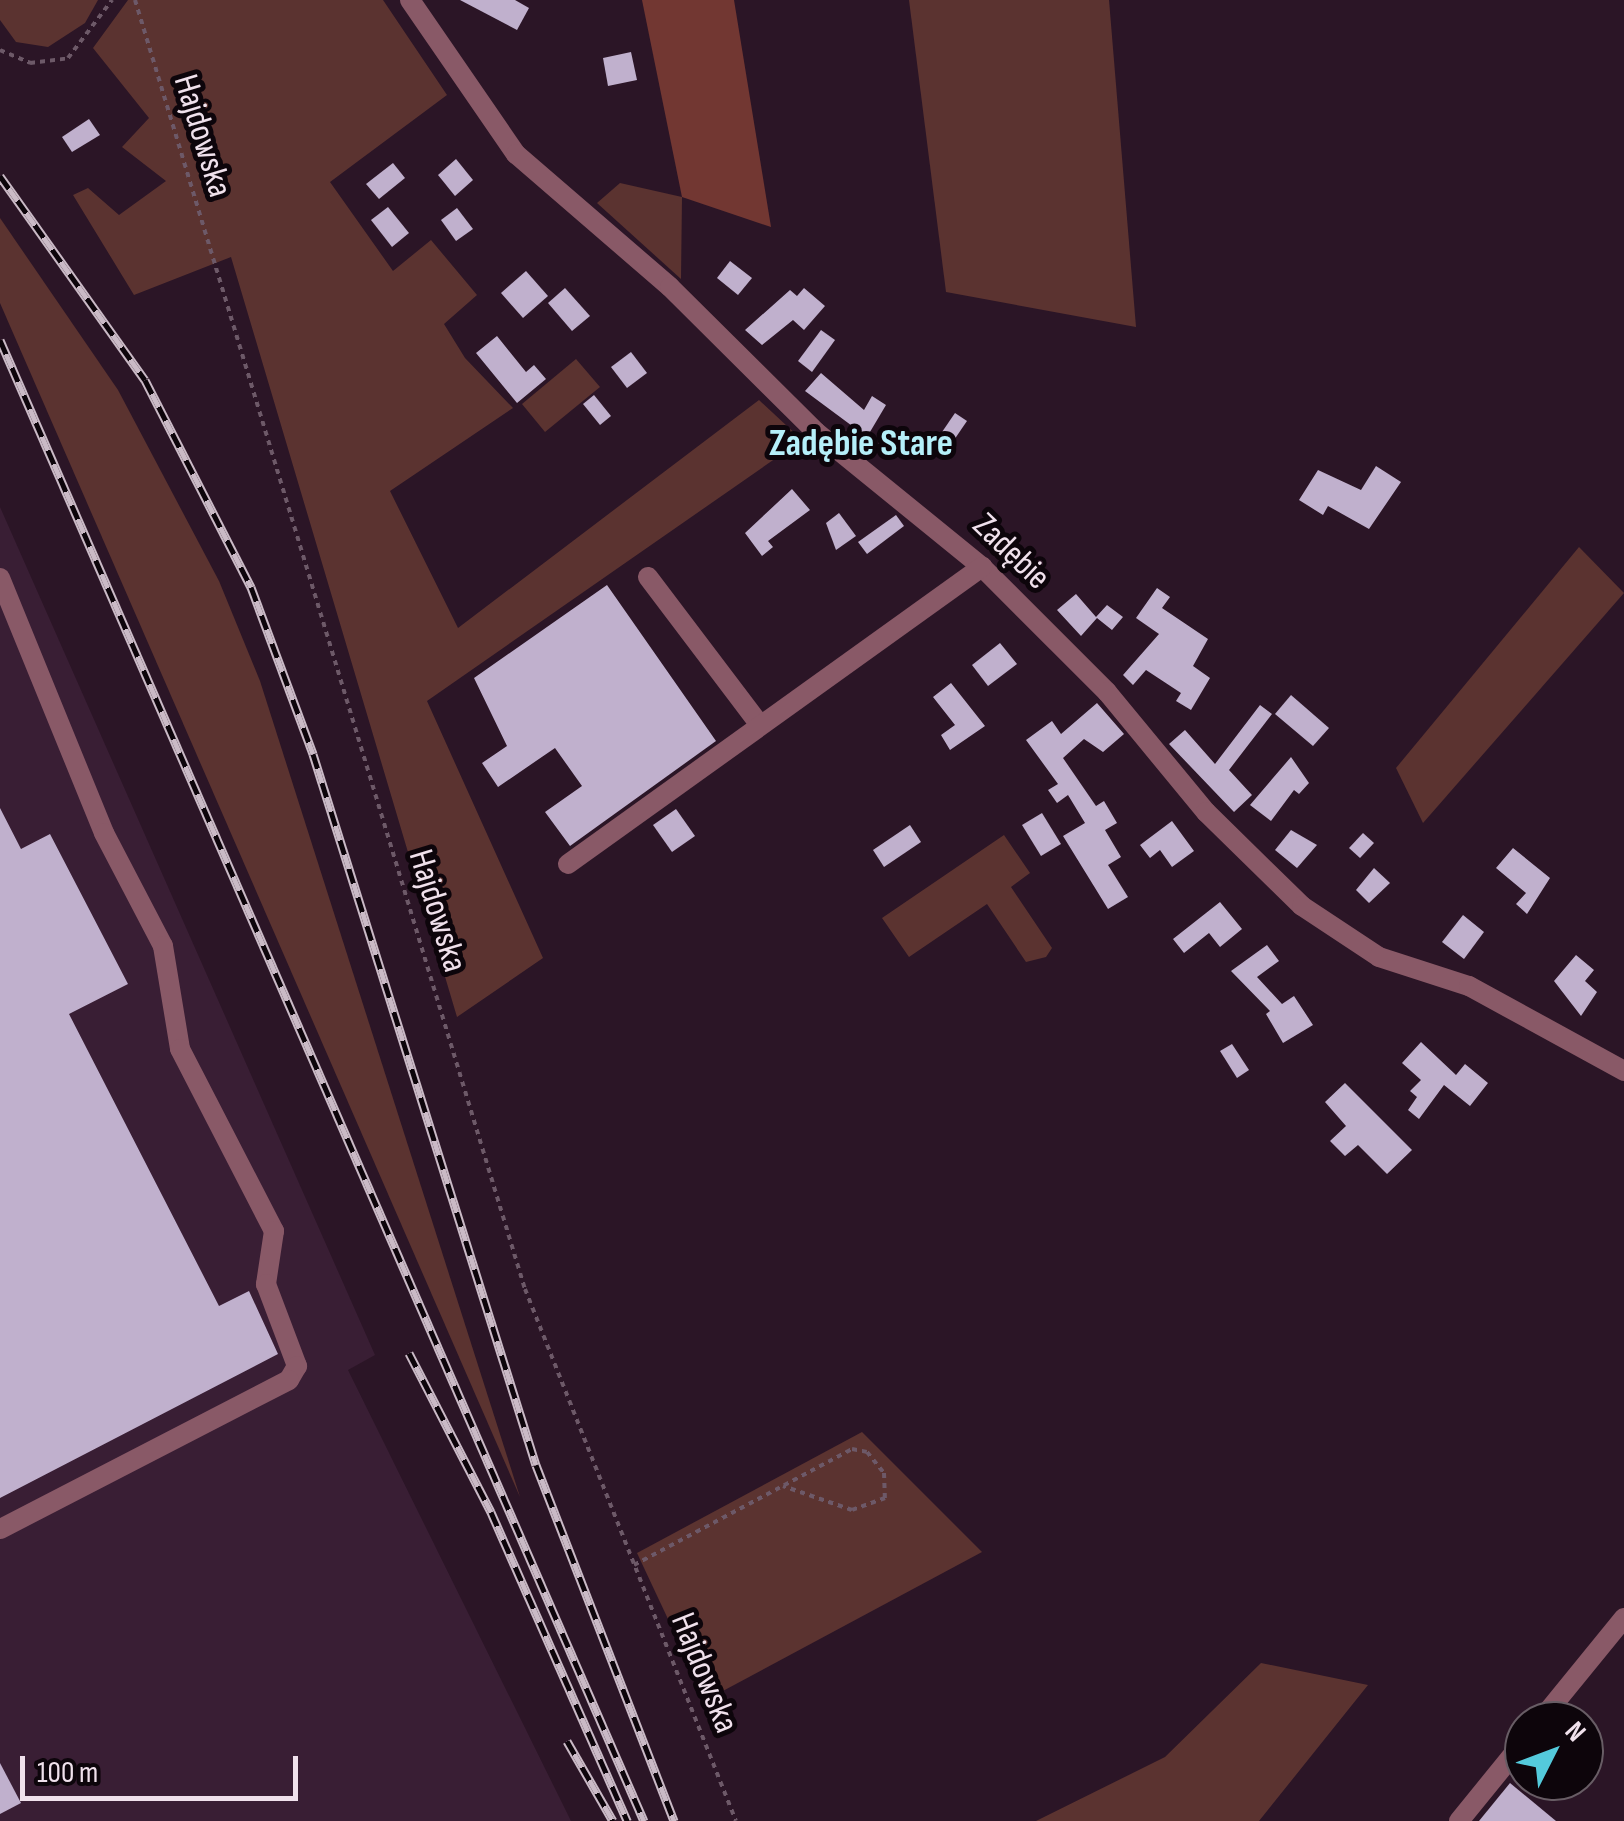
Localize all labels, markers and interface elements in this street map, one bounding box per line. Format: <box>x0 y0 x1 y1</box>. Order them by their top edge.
street label: Hajdowska <box>164 70 240 202</box>
district label: Zadębie Stare <box>769 421 953 467</box>
street label: Zadębie <box>964 505 1058 599</box>
street label: Hajdowska <box>399 845 475 977</box>
street label: Hajdowska <box>661 1607 747 1739</box>
north arrow <box>1504 1701 1604 1801</box>
text: N <box>1558 1715 1592 1749</box>
scale bar <box>25 1736 302 1798</box>
text: 100 m <box>37 1755 98 1791</box>

